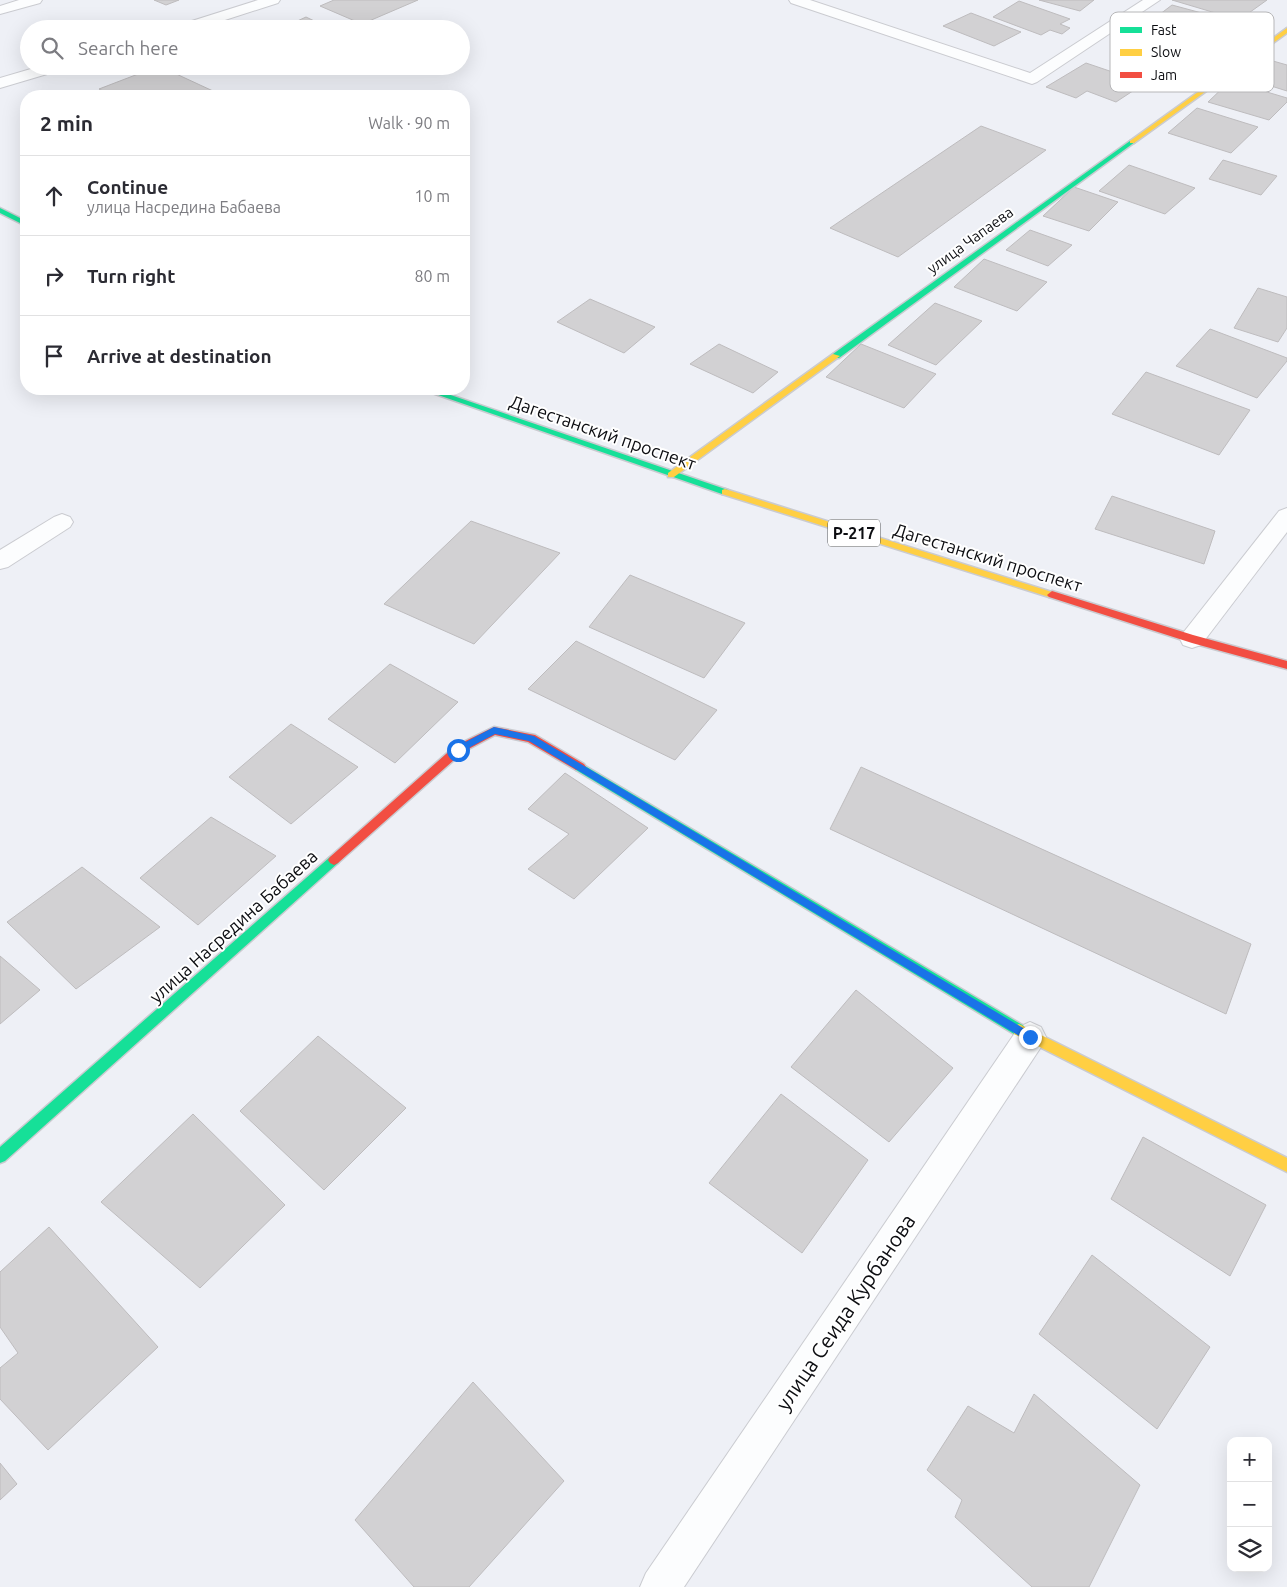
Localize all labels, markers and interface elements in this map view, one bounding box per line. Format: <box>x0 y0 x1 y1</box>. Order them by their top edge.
legend <box>1110 12 1274 92</box>
search box <box>20 20 470 75</box>
text: Fast <box>1151 22 1177 38</box>
icon: search <box>38 34 66 62</box>
text: Search here <box>78 37 178 59</box>
text: Slow <box>1151 44 1181 60</box>
text: Jam <box>1151 67 1177 83</box>
text: 2 min <box>40 111 93 135</box>
text: Walk · 90 m <box>368 114 450 132</box>
text: Continue <box>87 176 168 198</box>
icon: ahead <box>40 182 68 210</box>
text: 10 m <box>414 187 450 205</box>
text: улица Насредина Бабаева <box>87 198 281 216</box>
street label: улица Чапаева <box>924 203 1016 277</box>
icon: right <box>40 262 68 290</box>
text: Turn right <box>87 265 175 287</box>
text: 80 m <box>414 267 450 285</box>
icon: arrive <box>40 342 68 370</box>
text: Arrive at destination <box>87 345 272 367</box>
street label: Дагестанский проспект <box>507 391 699 473</box>
street label: Дагестанский проспект <box>891 519 1085 595</box>
road number: Р-217 <box>828 520 880 546</box>
route start <box>447 739 470 762</box>
street label: улица Насредина Бабаева <box>145 846 321 1006</box>
route end <box>1019 1026 1042 1049</box>
street label: улица Сеида Курбанова <box>770 1209 920 1415</box>
map controls <box>1227 1437 1272 1572</box>
button: + <box>1227 1437 1272 1482</box>
button: − <box>1227 1482 1272 1527</box>
button: layers <box>1227 1527 1272 1572</box>

